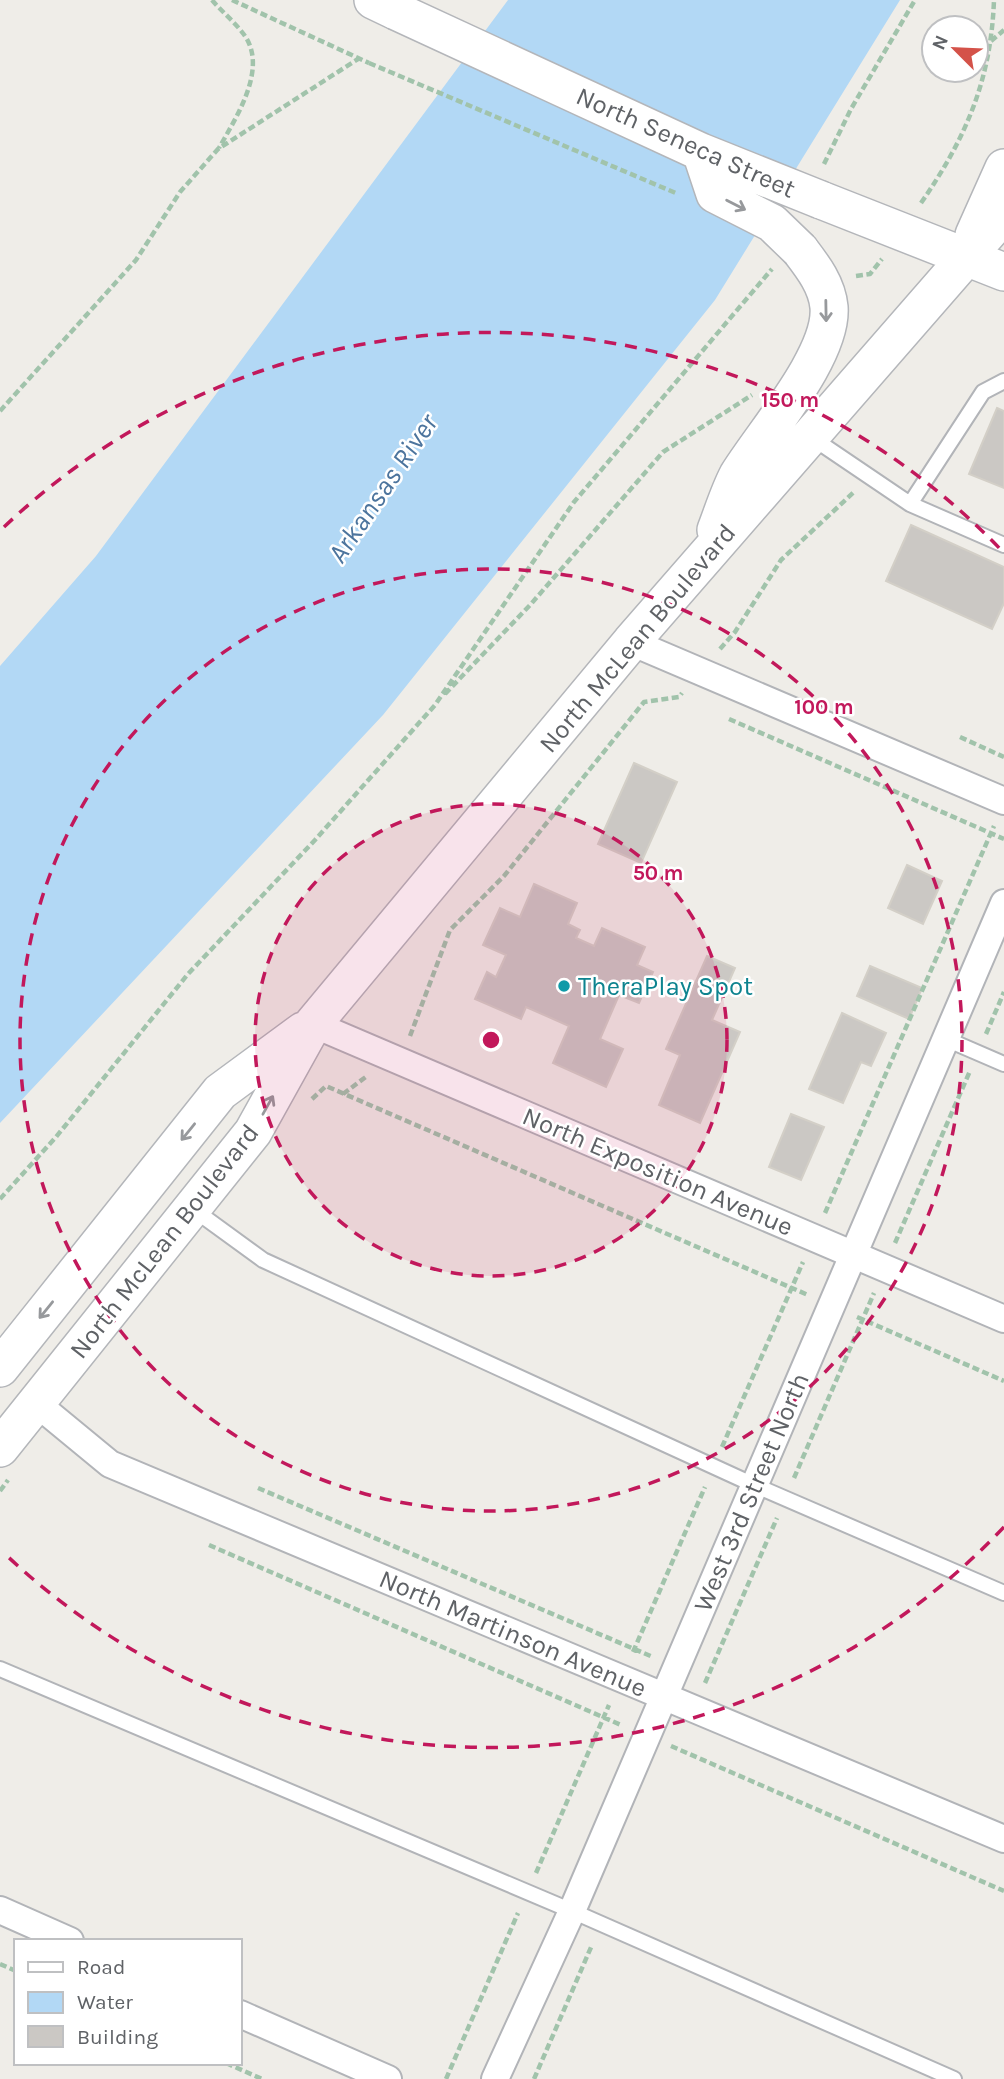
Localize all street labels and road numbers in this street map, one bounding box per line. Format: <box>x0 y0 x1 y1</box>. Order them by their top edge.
street label: North Seneca Street <box>572 80 800 205</box>
street label: North McLean Boulevard <box>533 518 742 759</box>
street label: North Exposition Avenue <box>518 1100 798 1243</box>
street label: North McLean Boulevard <box>63 1118 266 1365</box>
street label: West 3rd Street North <box>687 1368 816 1616</box>
street label: North Martinson Avenue <box>375 1563 651 1704</box>

